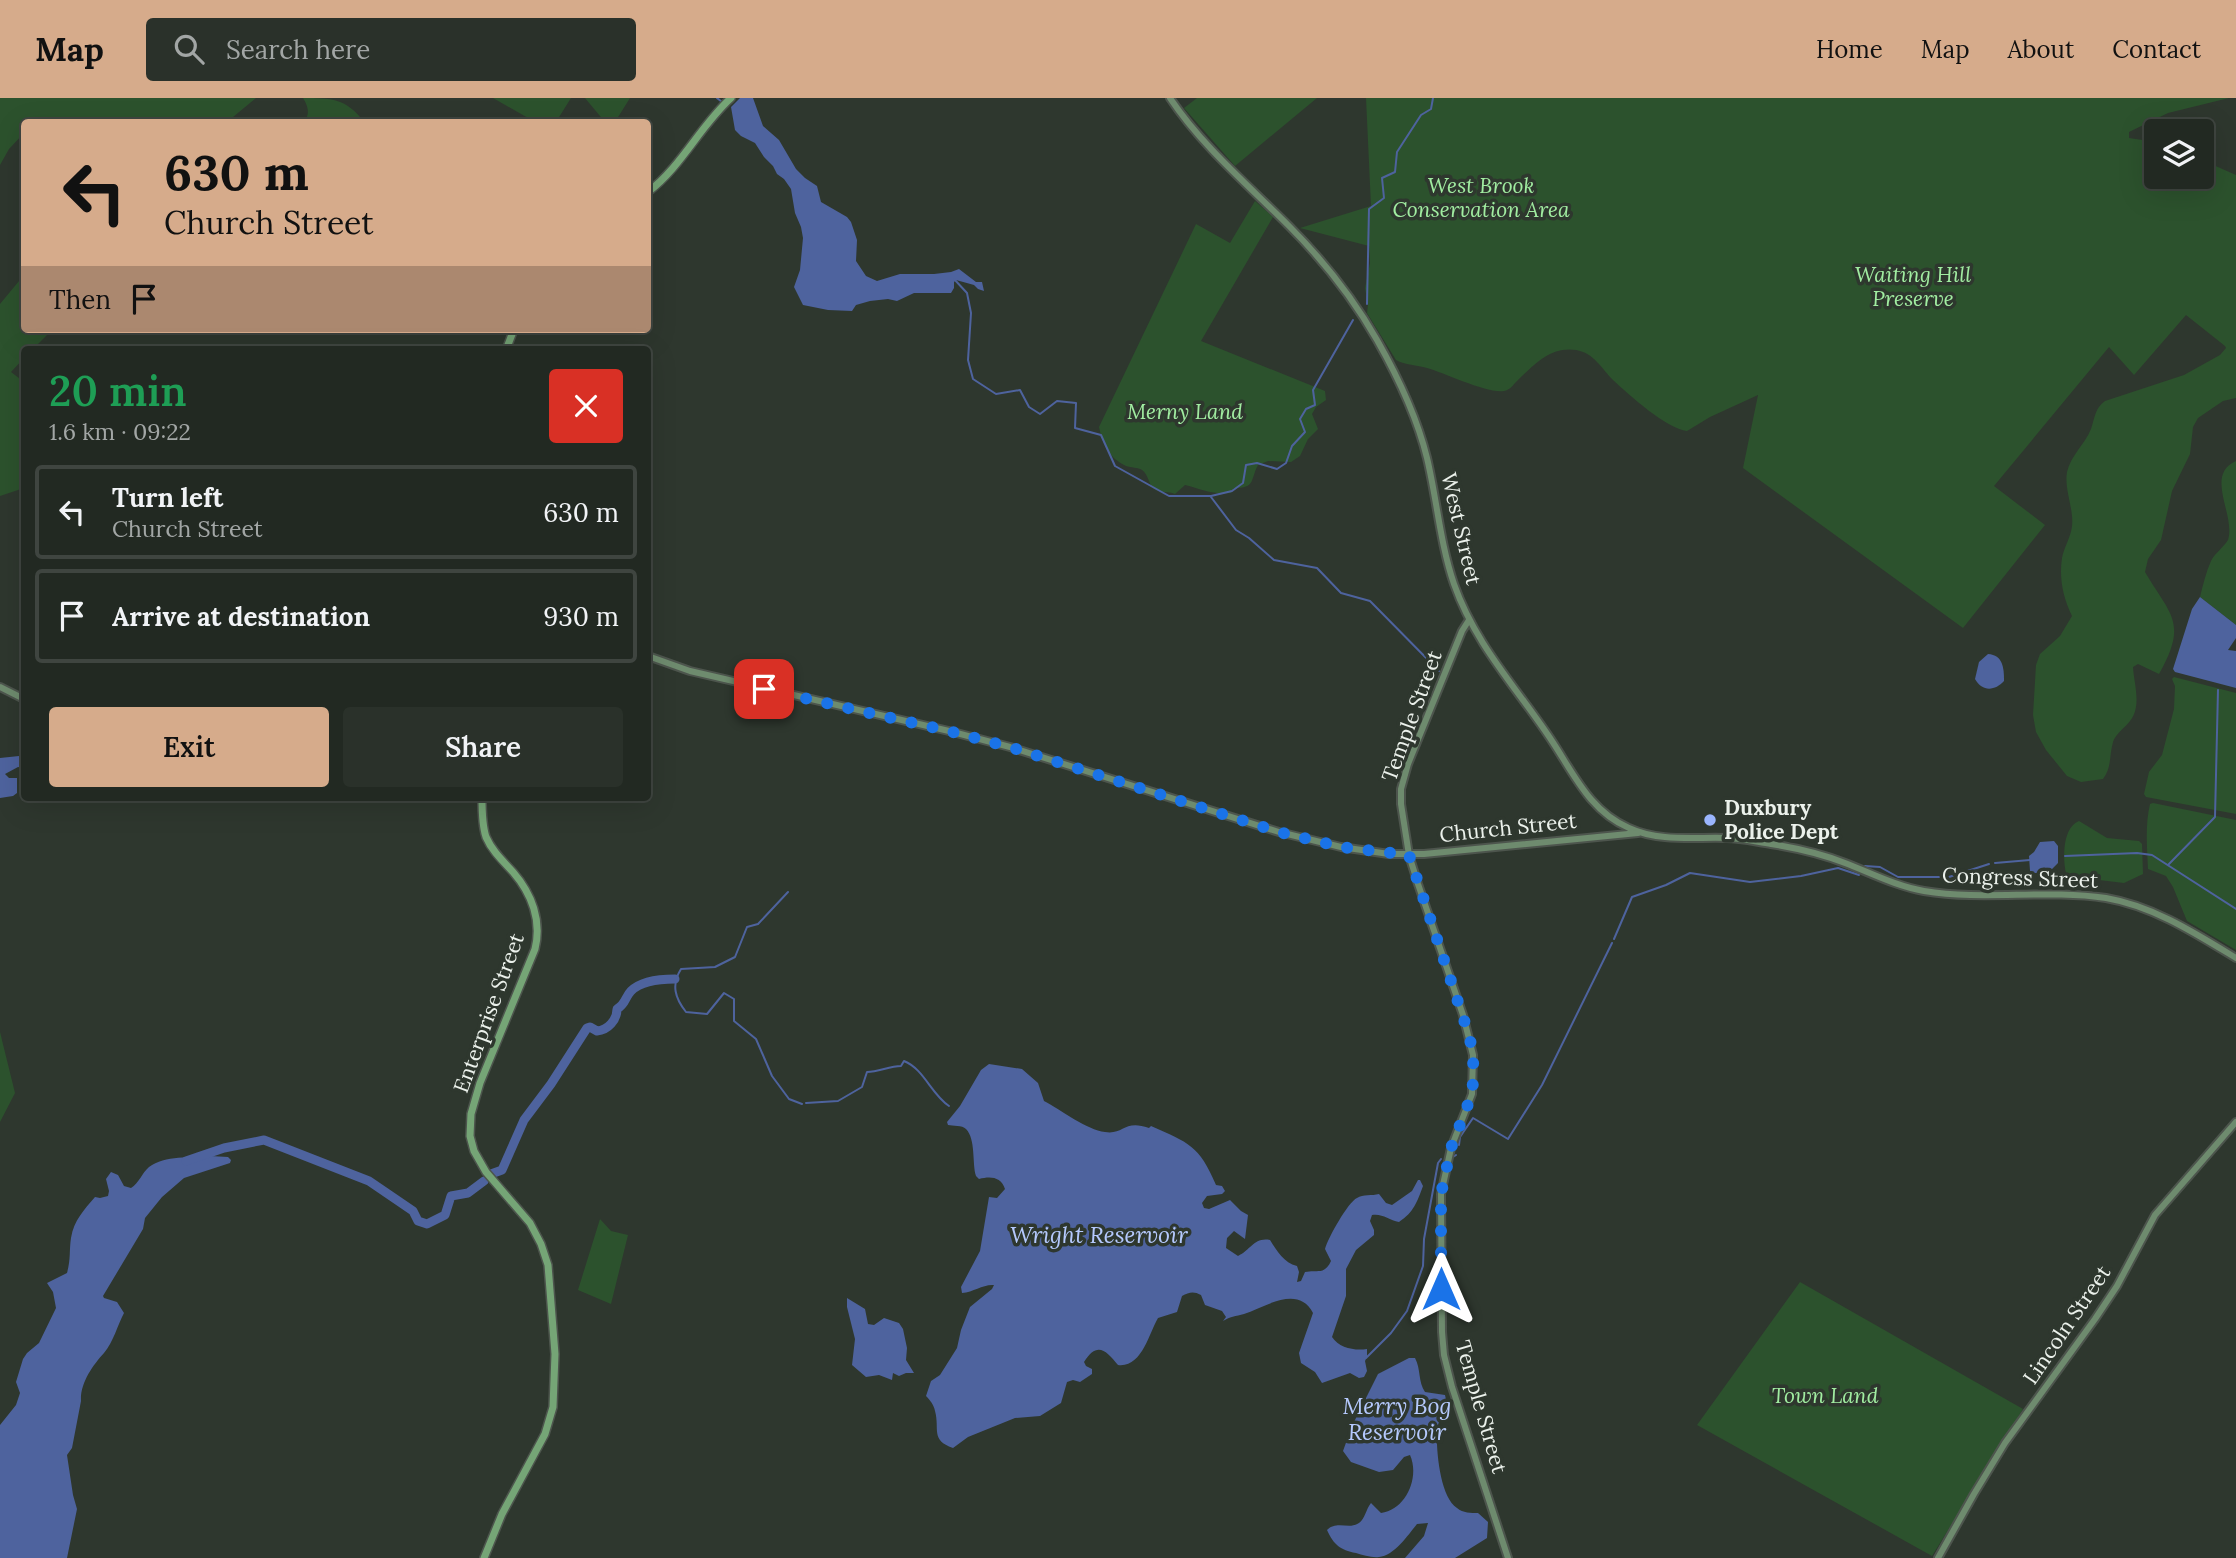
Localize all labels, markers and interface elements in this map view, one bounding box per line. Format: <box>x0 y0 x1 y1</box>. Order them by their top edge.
search box <box>146 18 636 81</box>
text: Map <box>35 28 104 70</box>
icon: search <box>170 30 208 68</box>
text: Search here <box>226 33 370 66</box>
text: Home <box>1816 34 1883 65</box>
text: Map <box>1921 34 1970 65</box>
text: About <box>2008 34 2074 65</box>
text: Contact <box>2112 34 2201 65</box>
map controls <box>2144 119 2214 189</box>
button: layers <box>2144 119 2214 189</box>
text: 630 m <box>164 141 309 203</box>
icon: left <box>49 147 140 238</box>
park label: West Brook Conservation Area <box>1392 172 1570 223</box>
text: Church Street <box>164 202 374 243</box>
park label: Waiting Hill Preserve <box>1855 261 1971 312</box>
icon: arrive <box>125 280 163 318</box>
text: Then <box>49 283 111 316</box>
text: 20 min <box>49 364 187 418</box>
button: close <box>549 369 623 443</box>
park label: Merny Land <box>1127 398 1243 425</box>
text: 1.6 km · 09:22 <box>49 417 191 446</box>
street label: West Street <box>1435 470 1488 588</box>
text: Turn left <box>112 481 223 514</box>
icon: left <box>53 493 91 531</box>
text: 630 m <box>543 496 619 529</box>
text: Church Street <box>112 514 263 543</box>
icon: arrive <box>53 597 91 635</box>
text: Arrive at destination <box>112 600 370 633</box>
text: 930 m <box>543 600 619 633</box>
street label: Temple Street <box>1375 646 1448 785</box>
pin <box>734 659 794 719</box>
icon: arrive <box>745 670 783 708</box>
button: Exit <box>49 707 329 787</box>
button: Share <box>343 707 623 787</box>
place label: Duxbury Police Dept <box>1724 794 1839 845</box>
street label: Church Street <box>1438 807 1579 848</box>
marker: Duxbury Police Dept <box>1702 812 1718 828</box>
street label: Congress Street <box>1942 861 2099 894</box>
street label: Enterprise Street <box>447 929 530 1096</box>
water label: Wright Reservoir <box>1010 1220 1188 1249</box>
position arrow <box>1404 1252 1478 1326</box>
street label: Lincoln Street <box>2017 1259 2117 1389</box>
street label: Temple Street <box>1450 1337 1514 1477</box>
park label: Town Land <box>1772 1382 1879 1409</box>
water label: Merry Bog Reservoir <box>1343 1391 1451 1446</box>

